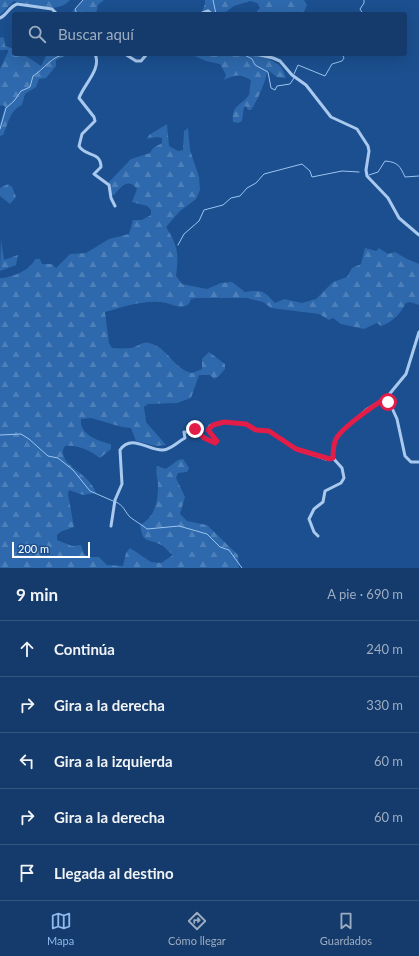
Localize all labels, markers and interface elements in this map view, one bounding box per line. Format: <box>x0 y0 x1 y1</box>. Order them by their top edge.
search box <box>12 12 407 56</box>
icon: search <box>26 23 48 45</box>
text: Buscar aquí <box>58 25 134 43</box>
route start <box>379 393 397 411</box>
route end <box>186 420 204 438</box>
scale bar <box>12 540 90 559</box>
text: 200 m <box>18 542 49 555</box>
text: 9 min <box>16 584 58 605</box>
text: A pie · 690 m <box>327 586 403 602</box>
icon: ahead <box>16 638 38 660</box>
text: Continúa <box>54 640 115 658</box>
text: 240 m <box>366 641 403 657</box>
icon: right <box>16 694 38 716</box>
text: Gira a la derecha <box>54 696 165 714</box>
text: 330 m <box>366 697 403 713</box>
icon: left <box>16 750 38 772</box>
text: Gira a la izquierda <box>54 752 173 770</box>
text: 60 m <box>374 753 403 769</box>
icon: right <box>16 806 38 828</box>
text: Gira a la derecha <box>54 808 165 826</box>
text: 60 m <box>374 809 403 825</box>
icon: arrive <box>16 862 38 884</box>
text: Llegada al destino <box>54 864 174 882</box>
tab: Mapa <box>47 910 74 947</box>
tab: Cómo llegar <box>168 910 226 947</box>
tab: Guardados <box>320 910 372 947</box>

